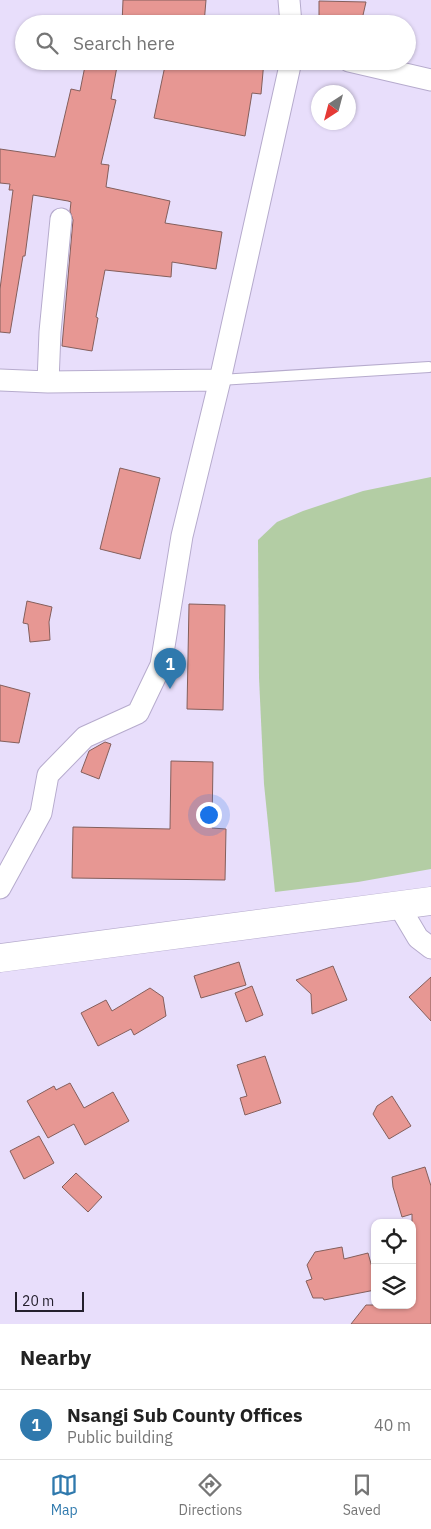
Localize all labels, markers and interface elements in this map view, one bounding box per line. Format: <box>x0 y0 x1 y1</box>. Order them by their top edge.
search box <box>15 15 416 70</box>
icon: search <box>33 29 61 57</box>
text: Search here <box>73 31 175 55</box>
north arrow <box>311 85 356 130</box>
pin: 1 <box>154 648 186 689</box>
your location <box>196 802 222 828</box>
map controls <box>371 1219 416 1309</box>
button: locate <box>371 1219 416 1264</box>
button: layers <box>371 1264 416 1309</box>
scale bar <box>15 1289 84 1312</box>
text: 20 m <box>22 1292 54 1310</box>
text: Nearby <box>20 1343 91 1371</box>
text: Nsangi Sub County Offices <box>67 1403 303 1427</box>
text: 1 <box>31 1415 41 1435</box>
text: 40 m <box>374 1415 411 1435</box>
text: Public building <box>67 1427 173 1447</box>
tab: Map <box>50 1471 78 1519</box>
tab: Directions <box>179 1471 242 1519</box>
tab: Saved <box>343 1471 381 1519</box>

